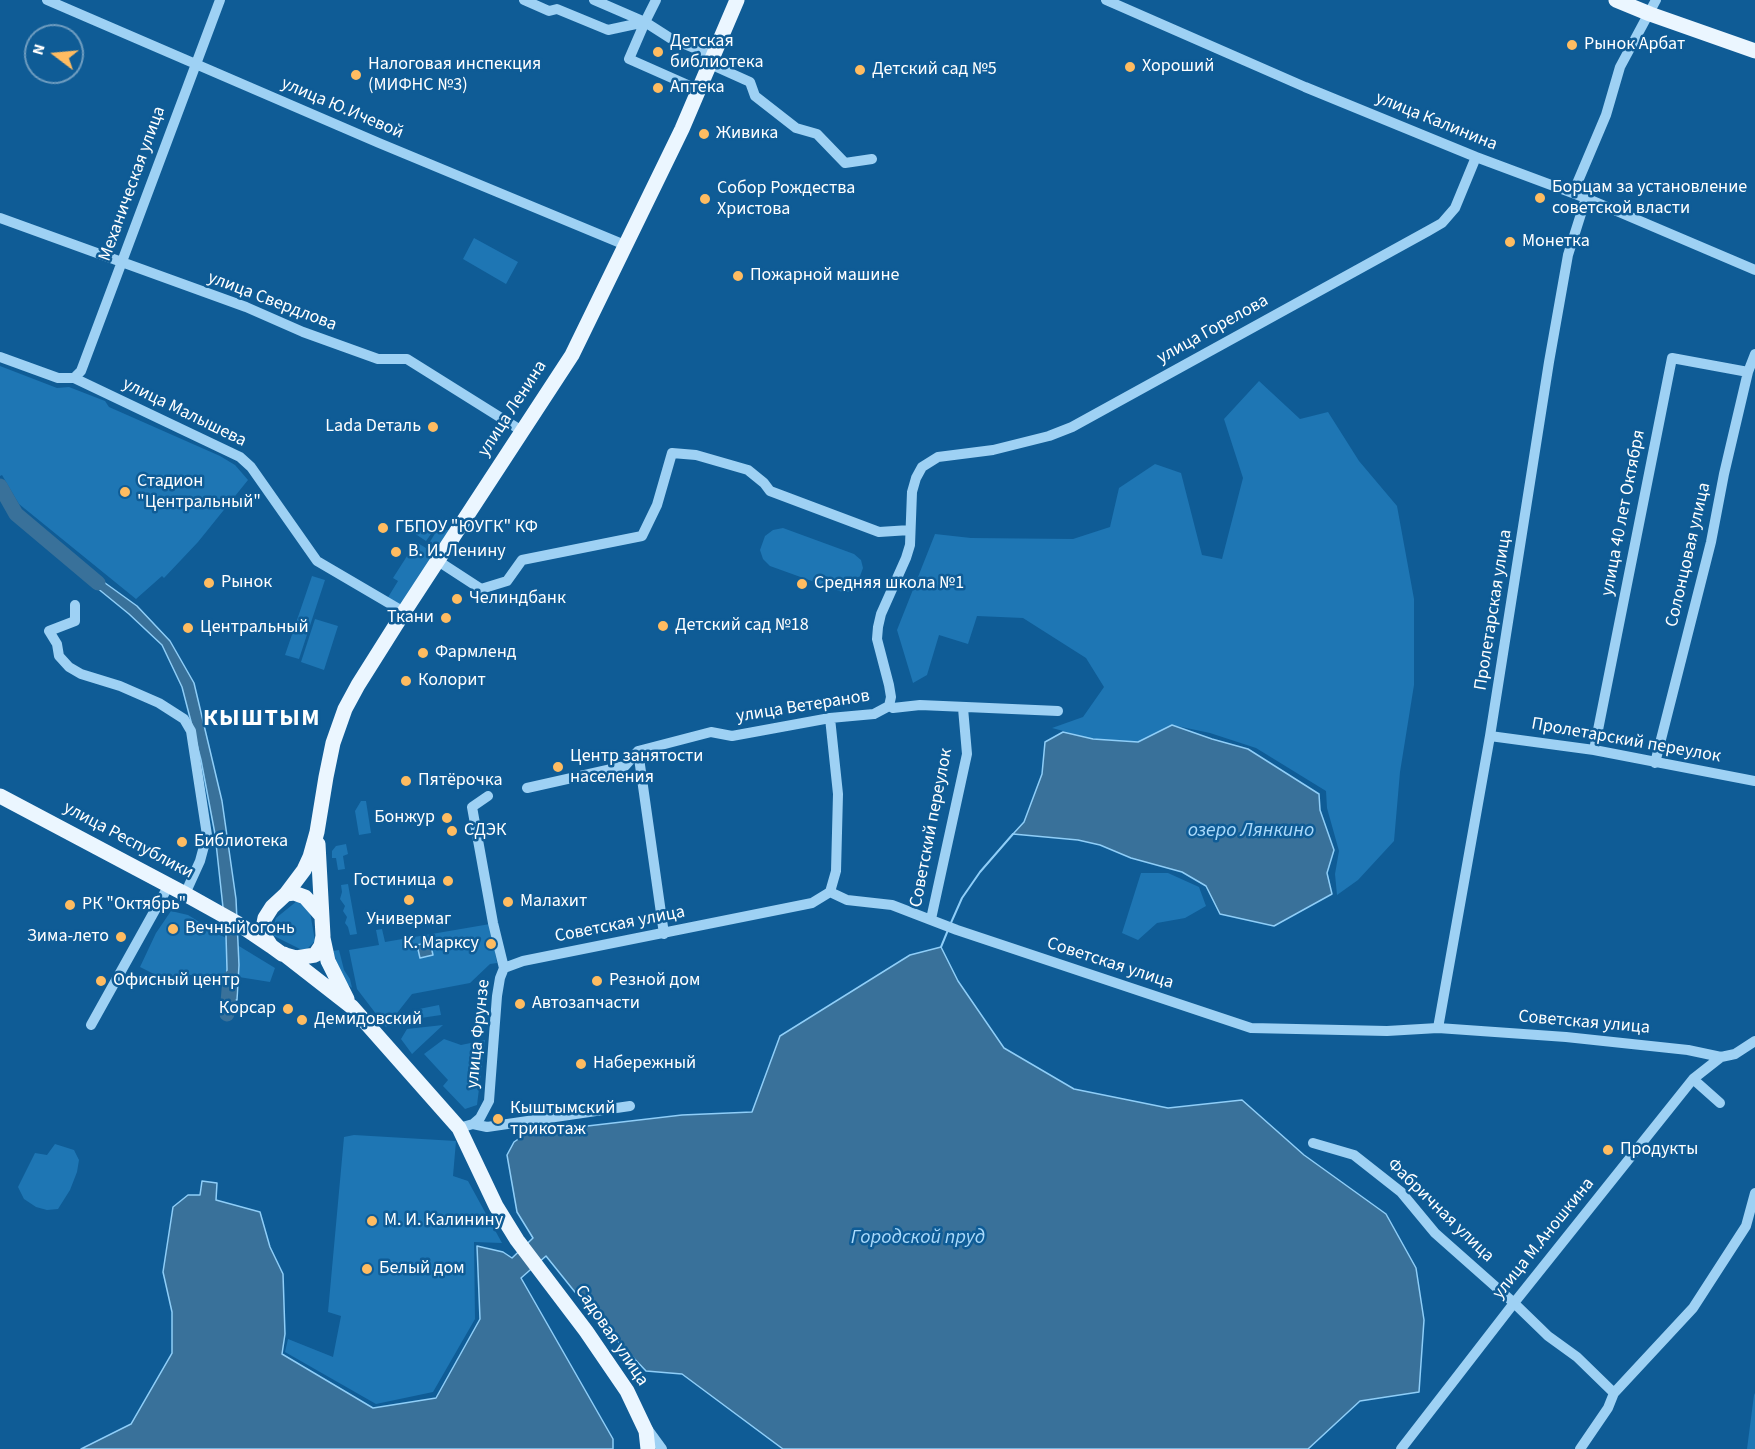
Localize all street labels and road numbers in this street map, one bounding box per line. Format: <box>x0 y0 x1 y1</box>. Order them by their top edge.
street label: улица Ю.Ичевой <box>278 74 406 144</box>
street label: улица Калинина <box>1372 88 1500 156</box>
street label: Механическая улица <box>95 104 171 264</box>
street label: улица Свердлова <box>204 267 340 337</box>
street label: улица Горелова <box>1154 290 1272 370</box>
street label: улица Ленина <box>474 357 552 461</box>
street label: улица Малышева <box>118 374 250 452</box>
street label: улица 40 лет Октября <box>1597 428 1651 598</box>
street label: Солонцовая улица <box>1662 481 1716 629</box>
street label: Пролетарская улица <box>1471 528 1517 692</box>
street label: улица Ветеранов <box>735 686 871 728</box>
street label: Пролетарский переулок <box>1530 714 1722 768</box>
street label: Советский переулок <box>906 747 958 909</box>
street label: улица Республики <box>59 798 197 884</box>
street label: Советская улица <box>553 902 687 948</box>
street label: Советская улица <box>1044 933 1176 995</box>
street label: улица Фрунзе <box>463 978 495 1090</box>
street label: Советская улица <box>1517 1006 1651 1040</box>
street label: Фабричная улица <box>1382 1155 1498 1267</box>
street label: улица М.Аношкина <box>1488 1174 1600 1304</box>
street label: Садовая улица <box>569 1281 653 1391</box>

